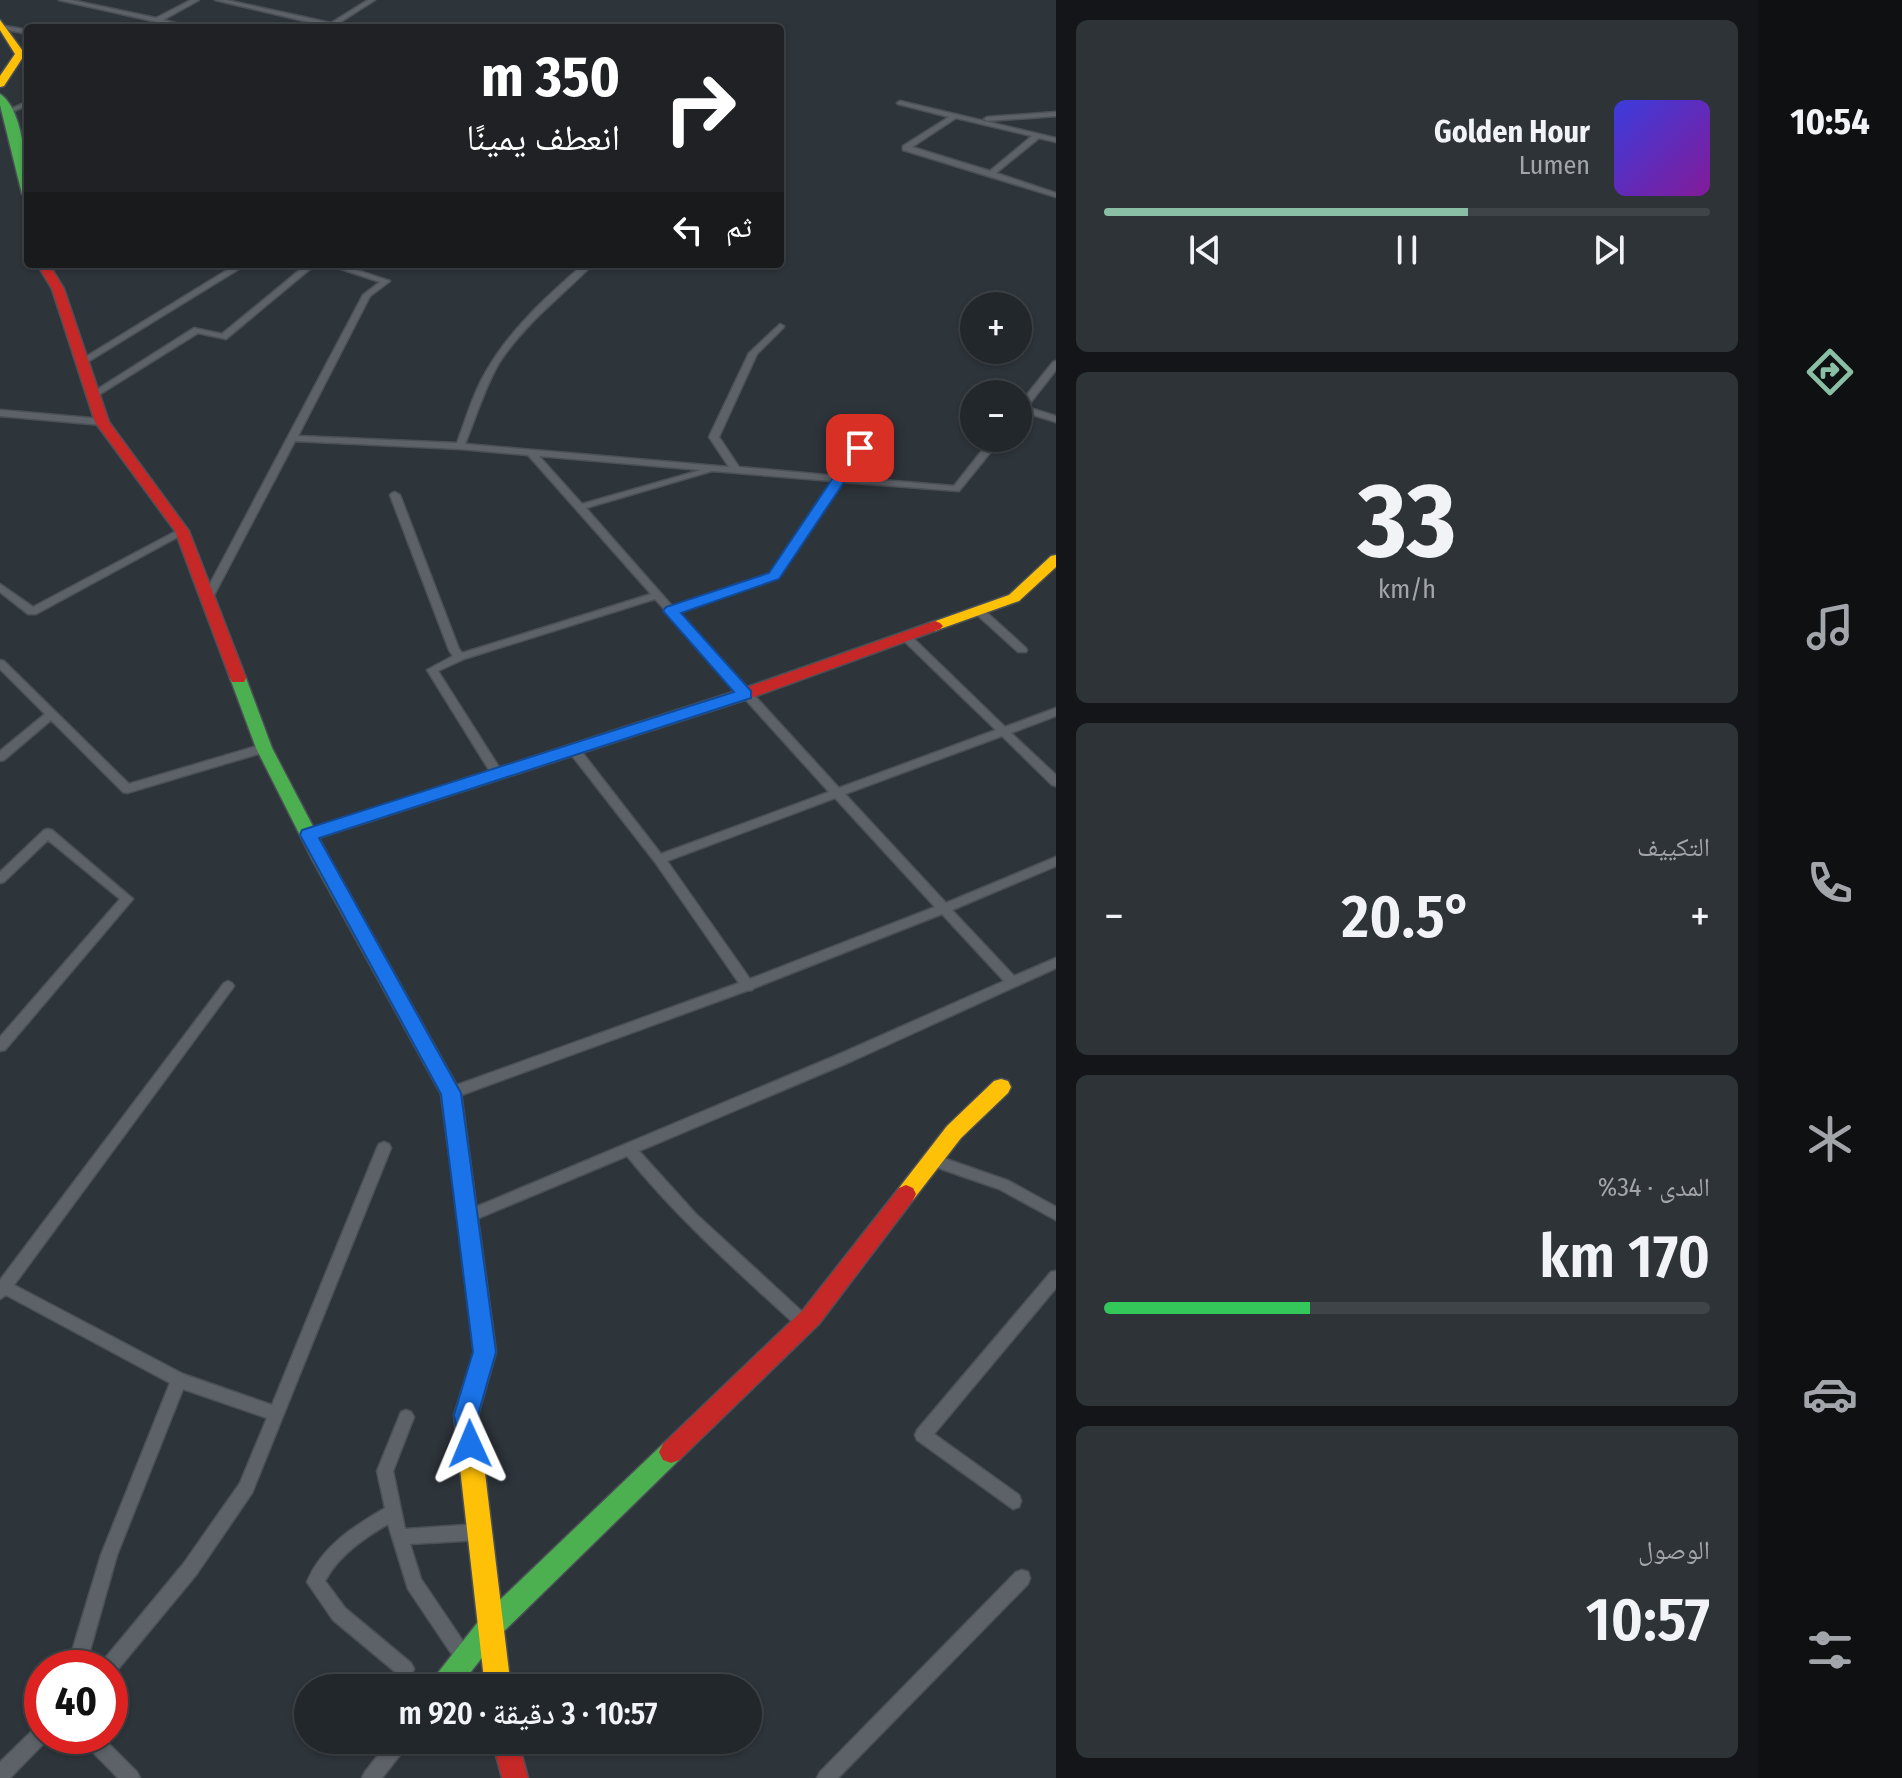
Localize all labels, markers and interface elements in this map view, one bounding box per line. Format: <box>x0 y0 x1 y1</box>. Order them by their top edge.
text: 350 m <box>481 44 620 111</box>
icon: right <box>648 56 752 160</box>
text: 10:54 <box>1790 100 1870 144</box>
text: Golden Hour <box>1434 114 1590 150</box>
text: انعطف يمينًا <box>466 116 620 160</box>
text: Lumen <box>1519 150 1590 181</box>
icon: left <box>666 208 710 252</box>
text: ثم <box>726 209 752 245</box>
icon: previous <box>1183 228 1227 272</box>
icon: pause <box>1385 228 1429 272</box>
icon: next <box>1587 228 1631 272</box>
map controls <box>960 292 1032 452</box>
button: + <box>960 292 1032 364</box>
icon: directions <box>1802 344 1858 400</box>
button: − <box>960 380 1032 452</box>
pin <box>826 414 894 482</box>
icon: arrive <box>838 426 882 470</box>
text: 33 <box>1358 459 1456 584</box>
text: km/h <box>1378 574 1436 605</box>
icon: music <box>1802 599 1858 655</box>
text: التكييف <box>1637 832 1710 863</box>
icon: phone <box>1802 855 1858 911</box>
text: 20.5° <box>1342 881 1472 953</box>
text: − <box>1104 890 1124 943</box>
text: + <box>1690 890 1710 943</box>
icon: climate <box>1802 1111 1858 1167</box>
text: المدى · 34% <box>1598 1172 1710 1203</box>
text: 170 km <box>1539 1221 1710 1293</box>
icon: car <box>1802 1366 1858 1422</box>
position arrow <box>428 1402 512 1486</box>
text: الوصول <box>1638 1535 1710 1566</box>
text: 10:57 <box>1586 1584 1710 1656</box>
icon: filters <box>1802 1622 1858 1678</box>
speed limit sign: 40 <box>24 1650 128 1754</box>
text: 10:57 · 3 دقيقة · 920 m <box>399 1696 657 1732</box>

